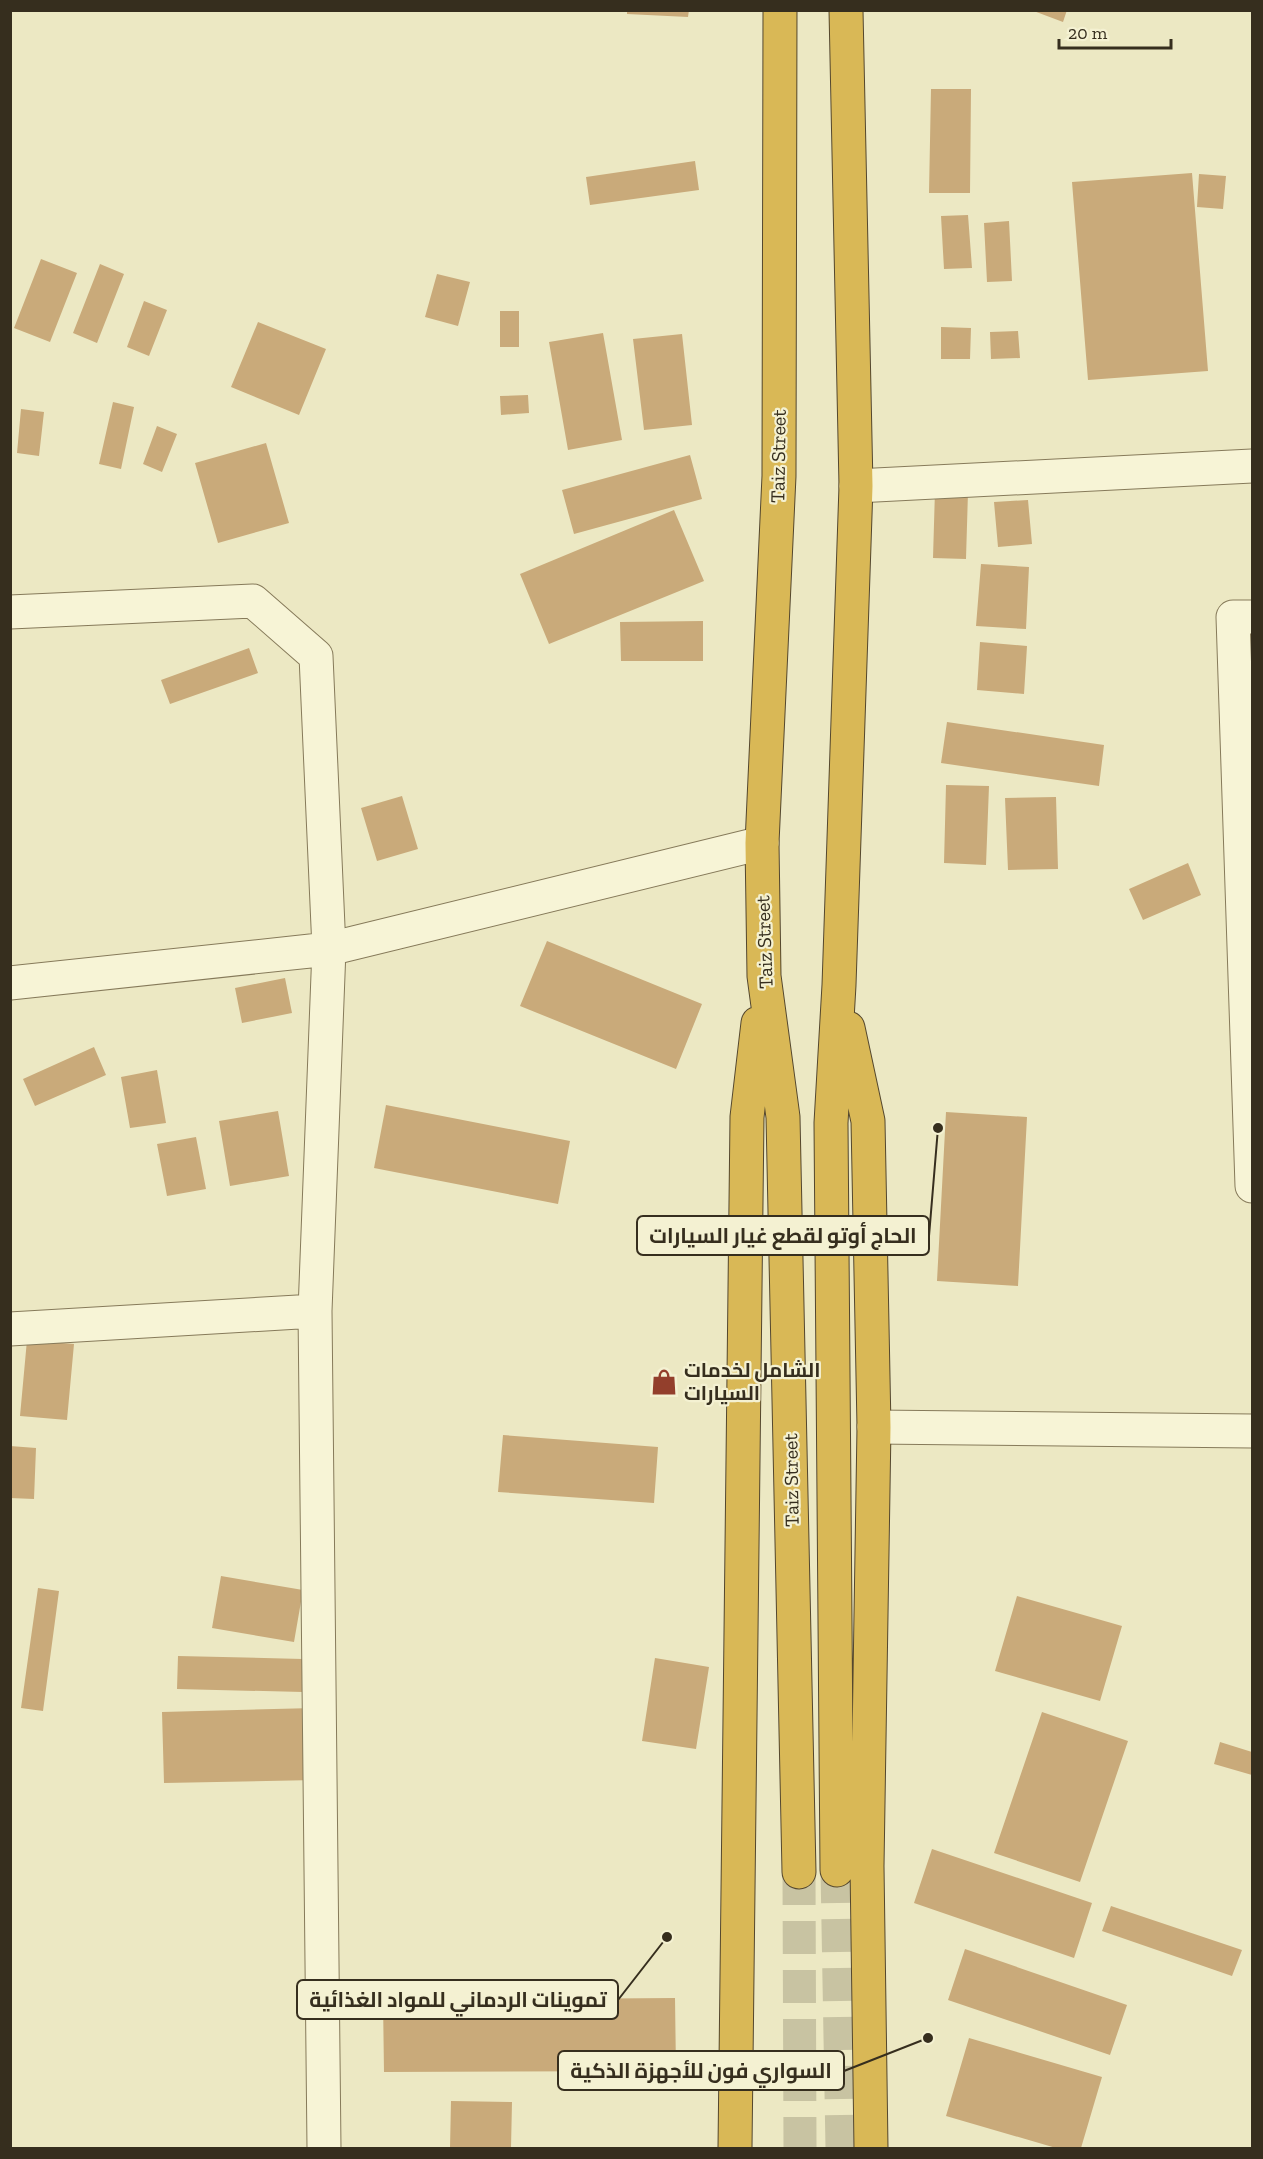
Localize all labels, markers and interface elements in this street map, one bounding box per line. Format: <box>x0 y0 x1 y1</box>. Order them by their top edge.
scale bar <box>1059 12 1172 50</box>
text: 20 m <box>1068 22 1108 44</box>
street label: Taiz Street <box>765 408 791 503</box>
street label: Taiz Street <box>750 894 778 989</box>
callout: الحاج أوتو لقطع غيار السيارات <box>637 1216 929 1255</box>
text: الحاج أوتو لقطع غيار السيارات <box>649 1222 917 1250</box>
place label: الشامل لخدمات السيارات <box>684 1358 820 1405</box>
shop icon: الشامل لخدمات السيارات <box>649 1367 679 1397</box>
street label: Taiz Street <box>778 1432 804 1527</box>
callout: تموينات الردماني للمواد الغذائية <box>297 1980 618 2019</box>
text: تموينات الردماني للمواد الغذائية <box>309 1987 608 2017</box>
callout: السواري فون للأجهزة الذكية <box>558 2051 844 2090</box>
text: السواري فون للأجهزة الذكية <box>570 2058 832 2088</box>

